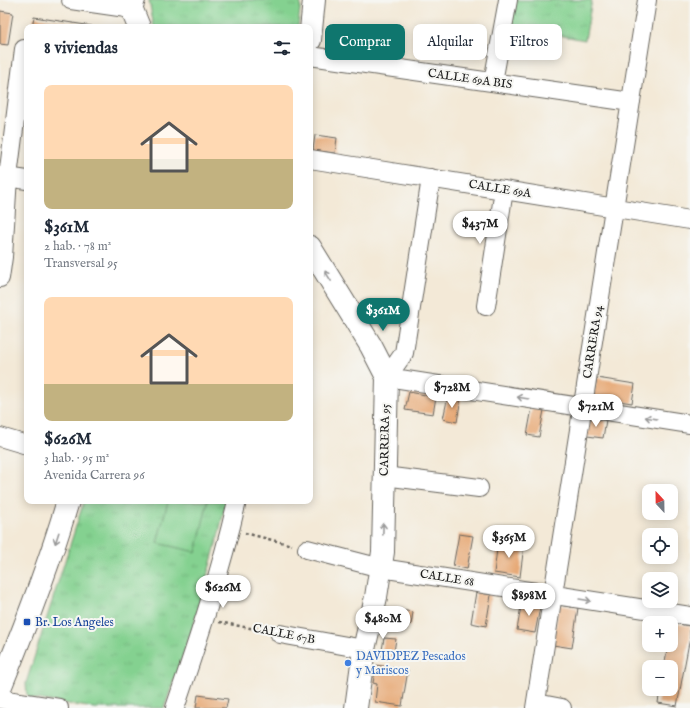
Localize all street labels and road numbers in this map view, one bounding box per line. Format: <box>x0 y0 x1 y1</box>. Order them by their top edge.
street label: CALLE 69A BIS <box>427 66 513 92</box>
street label: CALLE 69A <box>468 177 533 201</box>
street label: CARRERA 94 <box>580 304 606 380</box>
street label: CARRERA 95 <box>377 403 393 476</box>
street label: CALLE 68 <box>419 566 475 590</box>
street label: CALLE 67B <box>252 621 317 647</box>

